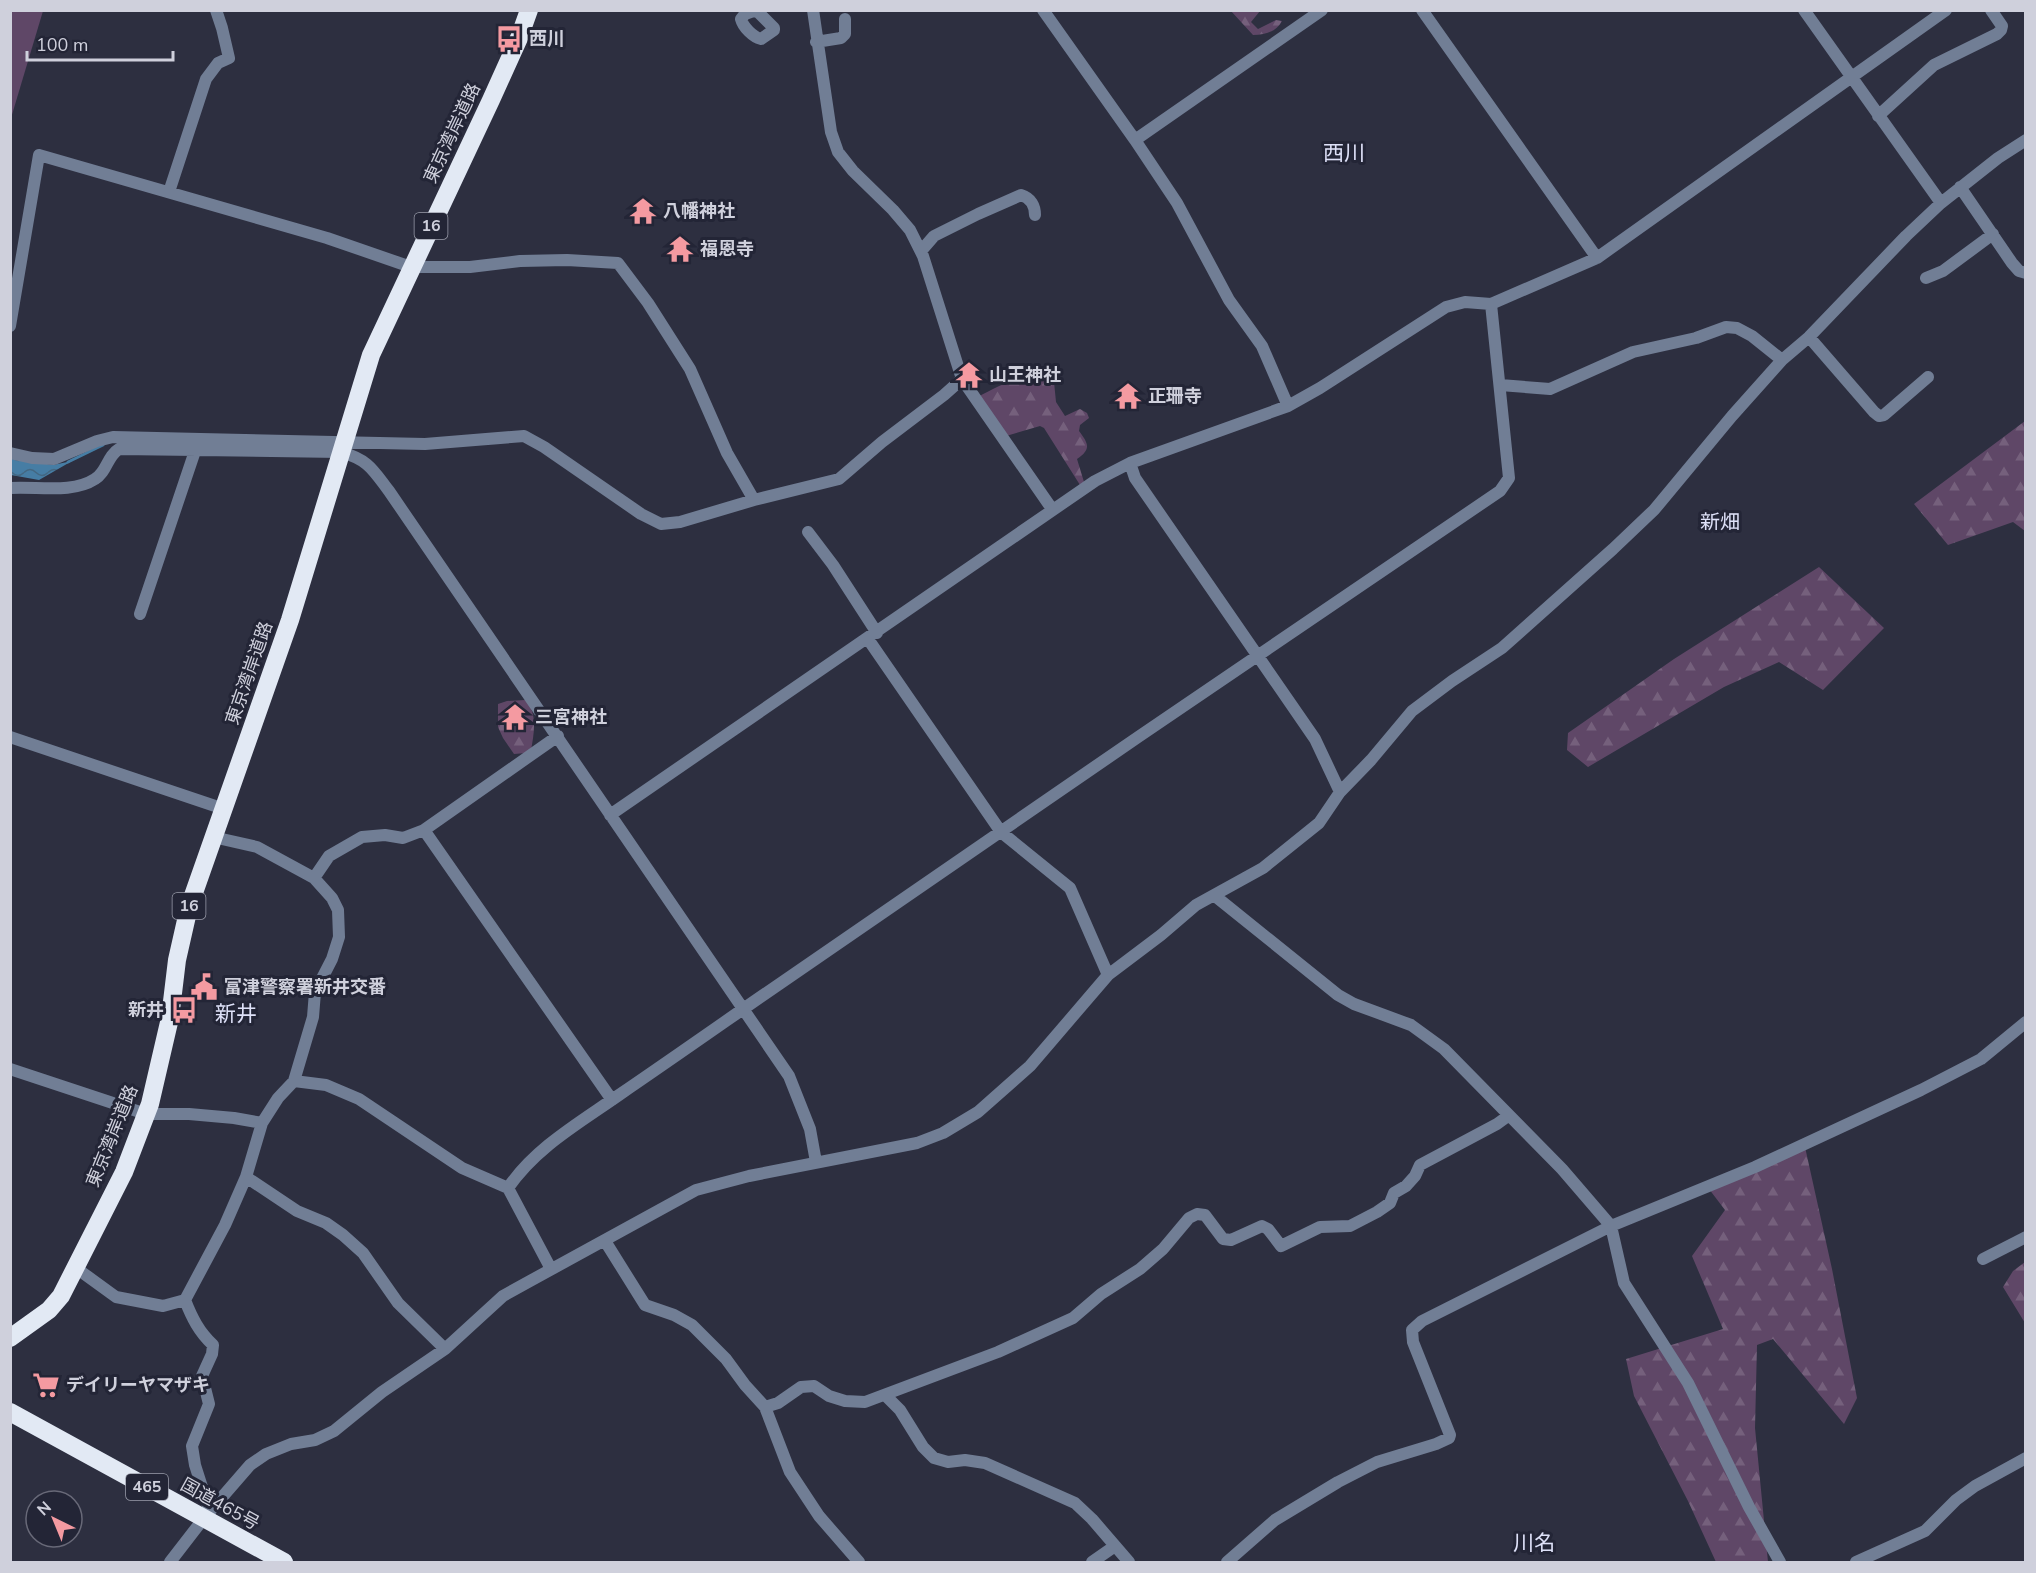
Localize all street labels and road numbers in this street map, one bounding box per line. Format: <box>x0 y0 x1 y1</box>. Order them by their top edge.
street label: 東京湾岸道路 <box>418 79 486 187</box>
road number: 16 <box>414 213 448 239</box>
street label: 東京湾岸道路 <box>220 618 278 728</box>
road number: 16 <box>172 893 206 919</box>
street label: 東京湾岸道路 <box>81 1081 143 1191</box>
street label: 国道465号 <box>176 1473 264 1535</box>
road number: 465 <box>126 1474 168 1500</box>

